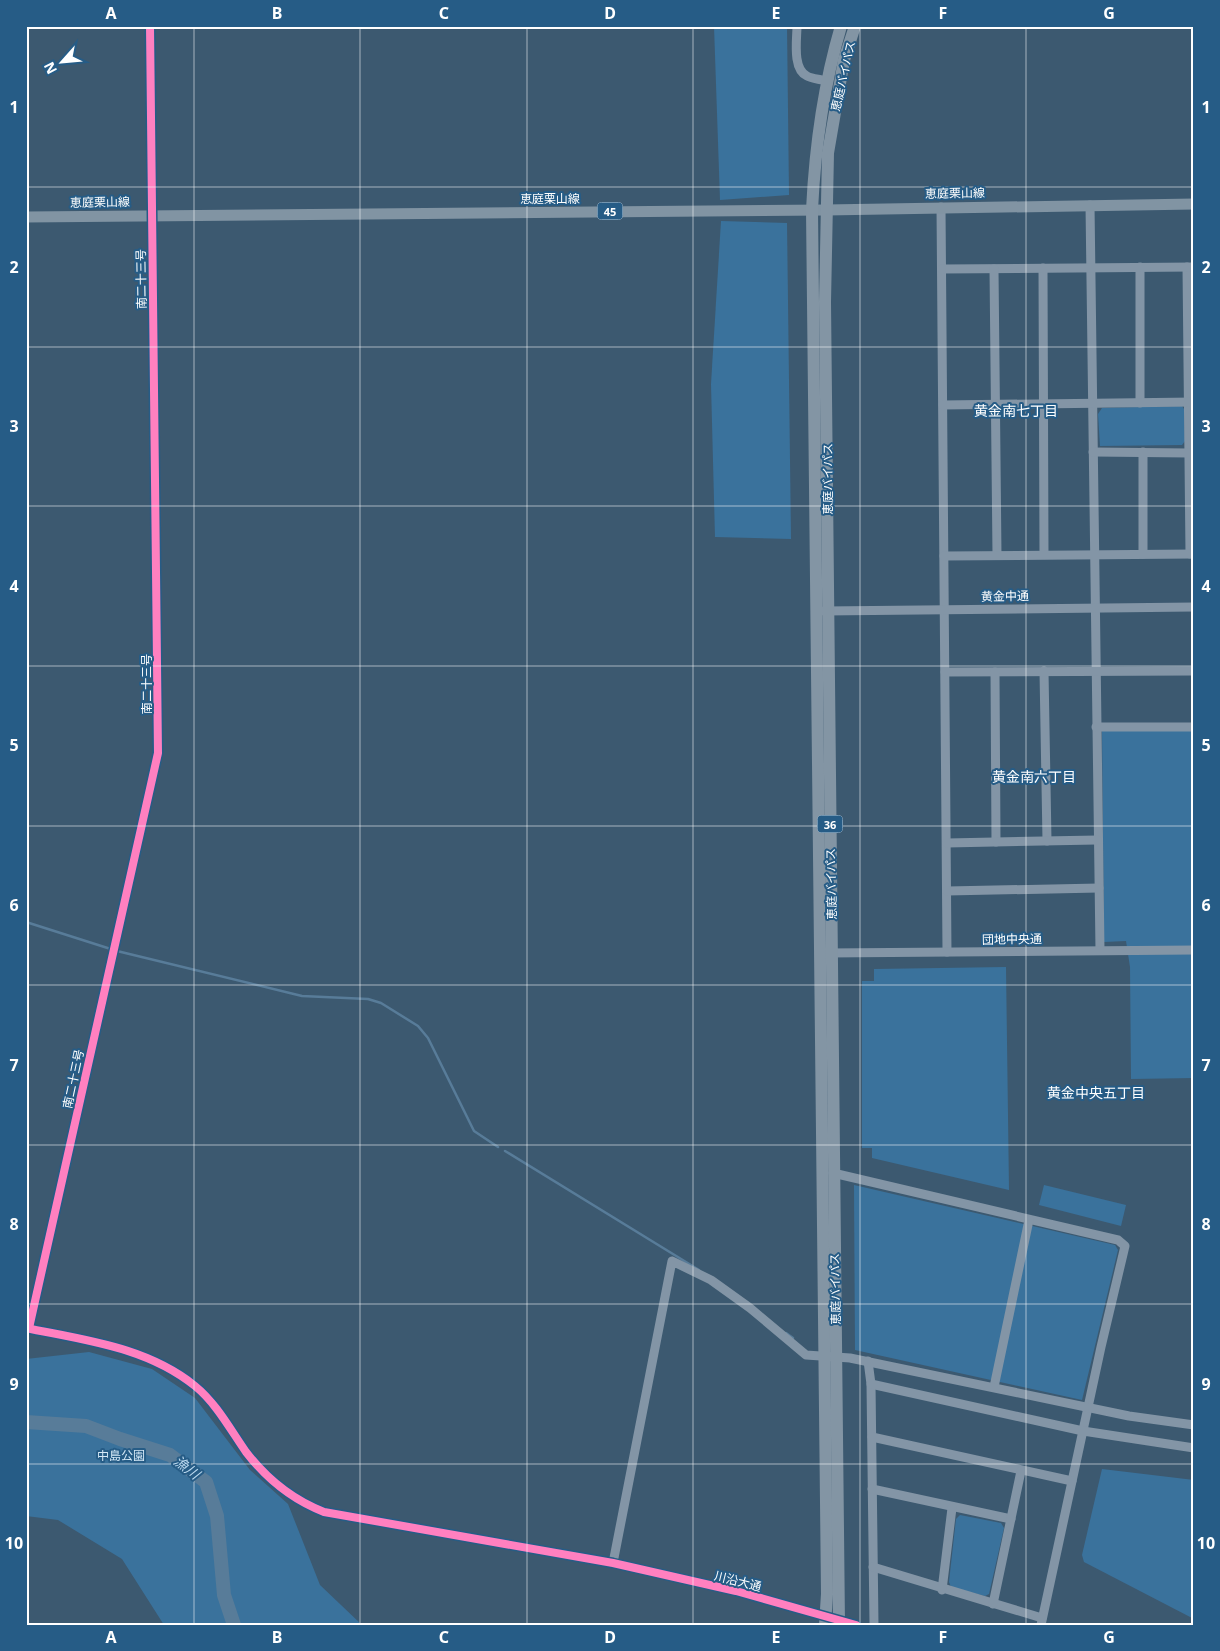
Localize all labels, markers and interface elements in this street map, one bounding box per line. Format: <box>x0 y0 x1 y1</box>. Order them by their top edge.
text: A <box>105 2 117 24</box>
text: B <box>272 2 282 24</box>
text: C <box>439 2 449 24</box>
text: D <box>604 2 616 24</box>
text: E <box>772 2 781 24</box>
text: F <box>939 2 947 24</box>
text: G <box>1103 2 1115 24</box>
north arrow <box>38 38 88 88</box>
street label: 恵庭バイパス <box>827 39 859 113</box>
text: N <box>39 59 61 78</box>
text: 1 <box>9 96 19 118</box>
text: 1 <box>1201 96 1211 118</box>
street label: 恵庭栗山線 <box>925 184 985 202</box>
street label: 恵庭栗山線 <box>520 190 580 207</box>
street label: 恵庭栗山線 <box>70 193 130 211</box>
road number: 45 <box>598 202 622 220</box>
street label: 南二十三号 <box>132 249 150 309</box>
text: 2 <box>9 256 19 278</box>
text: 2 <box>1201 256 1211 278</box>
district label: 黄金南七丁目 <box>974 401 1058 420</box>
text: 3 <box>9 415 19 437</box>
text: 3 <box>1201 415 1211 437</box>
street label: 恵庭バイパス <box>819 443 836 515</box>
text: 4 <box>9 575 19 597</box>
text: 4 <box>1201 575 1211 597</box>
street label: 黄金中通 <box>981 587 1029 605</box>
street label: 南二十三号 <box>138 654 155 714</box>
text: 5 <box>9 734 19 756</box>
text: 5 <box>1201 734 1211 756</box>
district label: 黄金南六丁目 <box>992 767 1076 786</box>
road number: 36 <box>818 816 842 832</box>
street label: 恵庭バイパス <box>822 848 840 920</box>
text: 6 <box>9 894 19 916</box>
text: 6 <box>1201 894 1211 916</box>
street label: 団地中央通 <box>982 930 1042 948</box>
street label: 南二十三号 <box>58 1048 88 1110</box>
text: 7 <box>9 1054 19 1076</box>
text: 7 <box>1201 1054 1211 1076</box>
district label: 黄金中央五丁目 <box>1047 1083 1145 1102</box>
text: 8 <box>9 1213 19 1235</box>
text: 8 <box>1201 1213 1211 1235</box>
street label: 恵庭バイパス <box>826 1253 844 1325</box>
text: 9 <box>9 1373 19 1395</box>
text: 9 <box>1201 1373 1211 1395</box>
park label: 中島公園 <box>97 1447 145 1464</box>
water label: 漁川 <box>170 1451 205 1484</box>
text: 10 <box>5 1532 23 1554</box>
text: 10 <box>1197 1532 1215 1554</box>
street label: 川沿大通 <box>713 1567 763 1595</box>
text: A <box>105 1626 117 1648</box>
text: B <box>272 1626 282 1648</box>
text: C <box>439 1626 449 1648</box>
text: D <box>604 1626 616 1648</box>
text: E <box>772 1626 781 1648</box>
text: F <box>939 1626 947 1648</box>
text: G <box>1103 1626 1115 1648</box>

